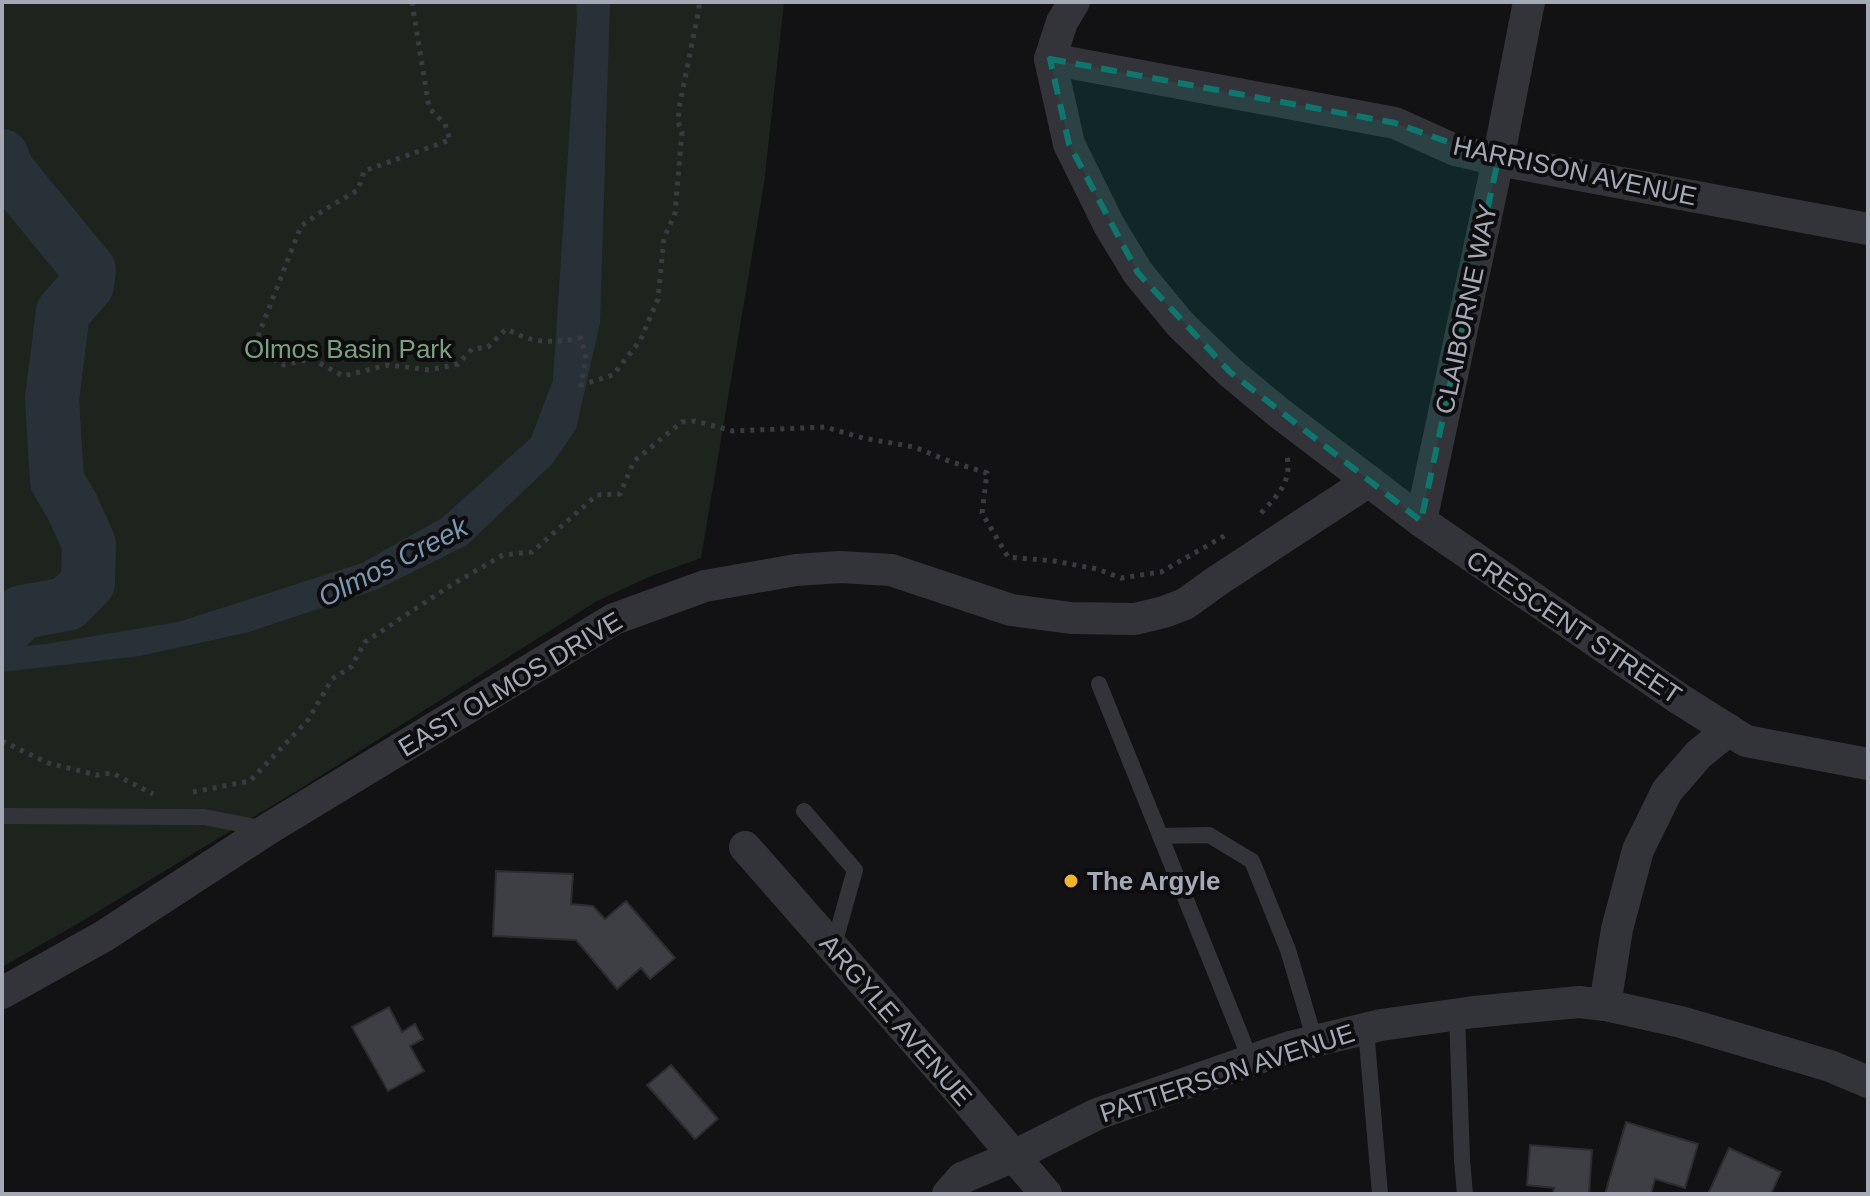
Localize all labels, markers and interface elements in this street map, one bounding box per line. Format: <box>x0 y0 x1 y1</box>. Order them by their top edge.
street label: HARRISON AVENUE <box>1451 131 1699 211</box>
street label: CLAIBORNE WAY <box>1429 201 1503 417</box>
park label: Olmos Basin Park <box>244 334 453 364</box>
water label: Olmos Creek <box>313 510 475 613</box>
street label: CRESCENT STREET <box>1461 544 1687 710</box>
street label: EAST OLMOS DRIVE <box>393 605 627 763</box>
place label: The Argyle <box>1087 866 1220 896</box>
marker: The Argyle <box>1062 872 1080 890</box>
street label: ARGYLE AVENUE <box>814 929 978 1111</box>
street label: PATTERSON AVENUE <box>1096 1018 1358 1128</box>

